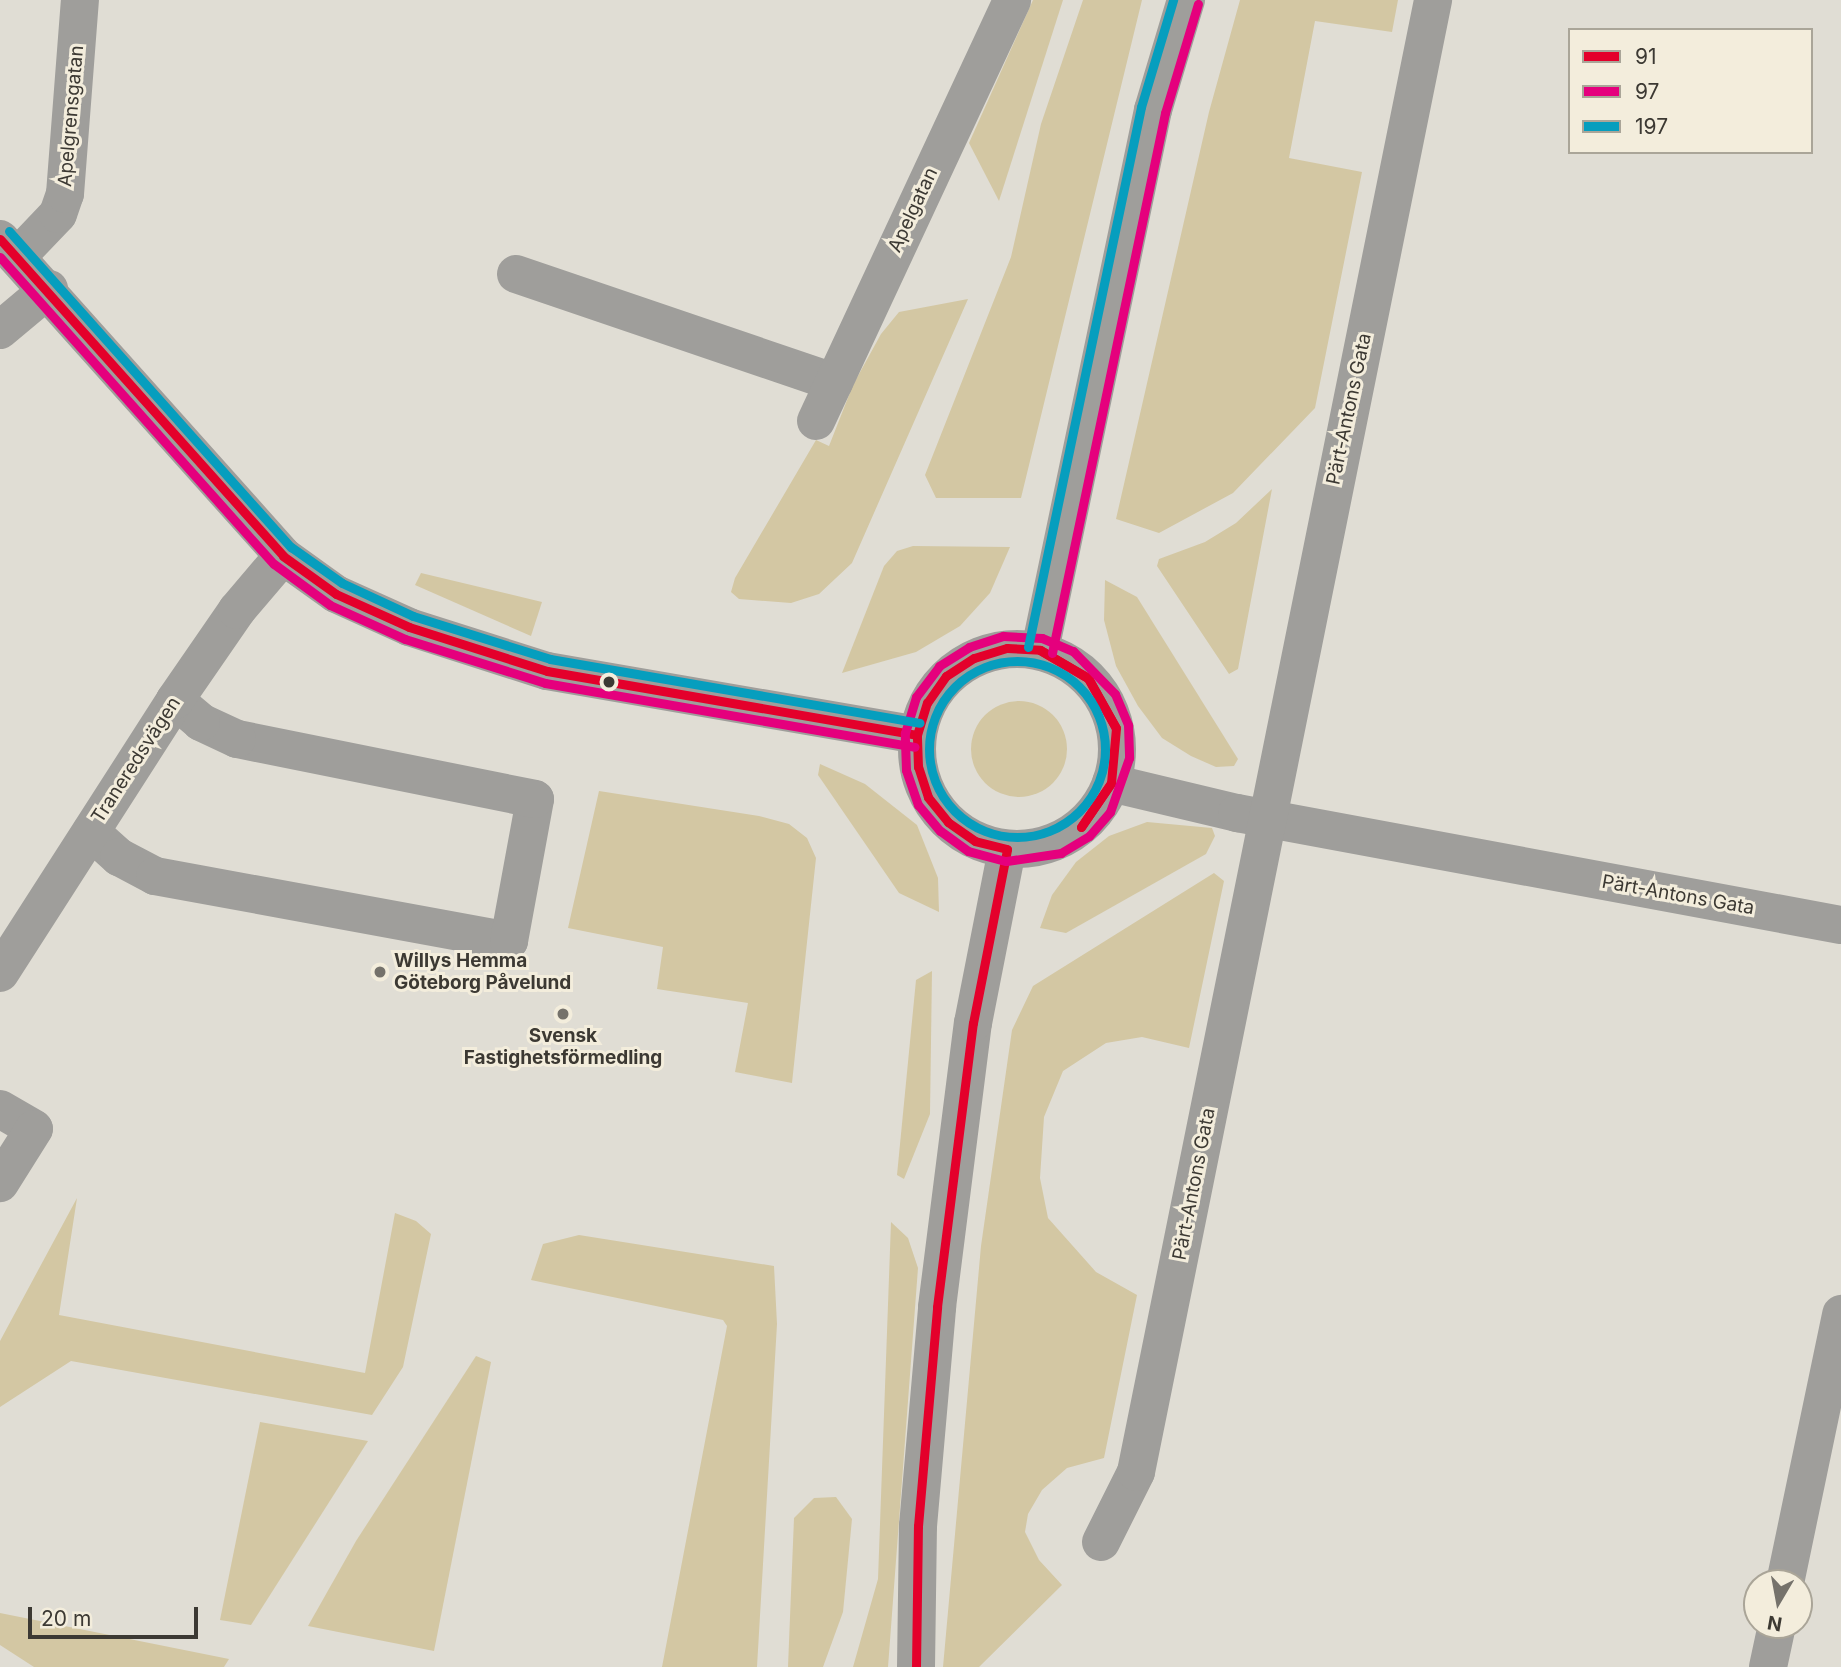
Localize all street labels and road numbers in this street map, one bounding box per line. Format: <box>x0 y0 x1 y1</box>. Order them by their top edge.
street label: Apelgrensgatan <box>53 44 89 188</box>
street label: Apelgatan <box>883 164 943 256</box>
street label: Pärt-Antons Gata <box>1322 331 1376 487</box>
street label: Traneredsvägen <box>87 693 185 827</box>
street label: Pärt-Antons Gata <box>1600 870 1756 920</box>
street label: Pärt-Antons Gata <box>1168 1106 1220 1262</box>

